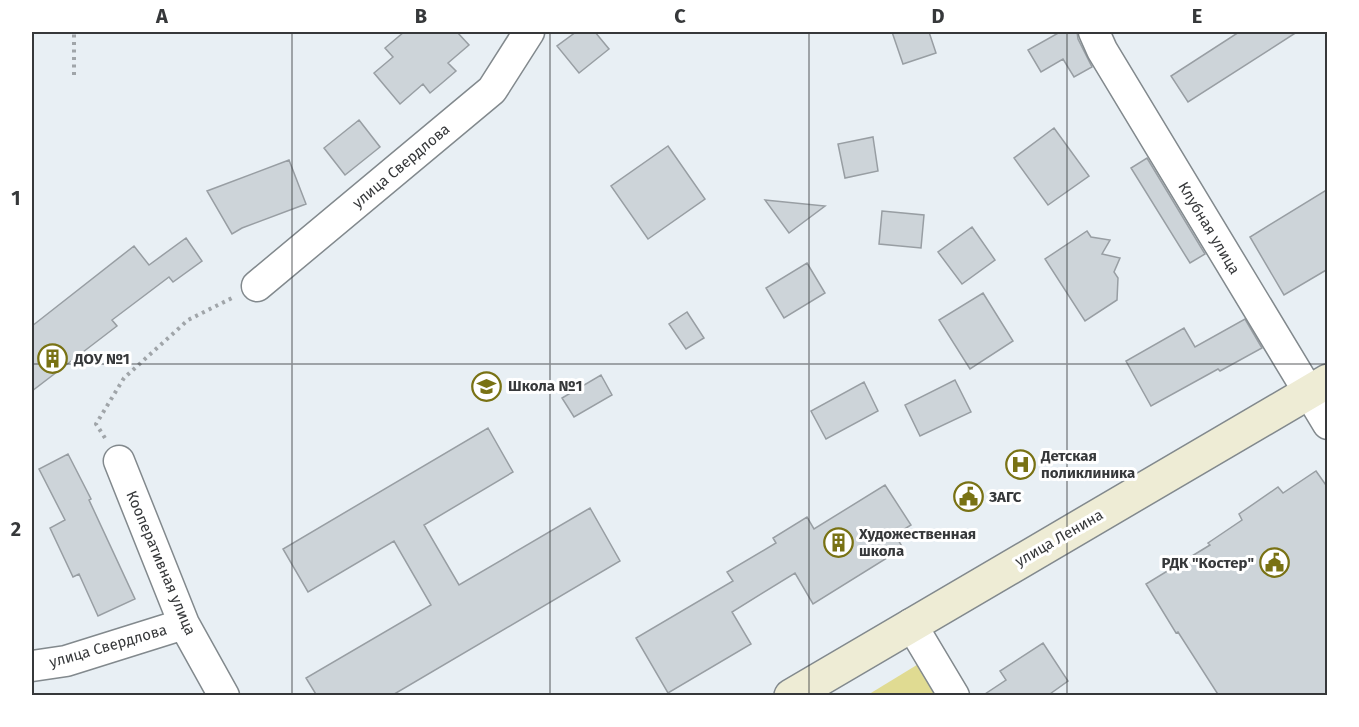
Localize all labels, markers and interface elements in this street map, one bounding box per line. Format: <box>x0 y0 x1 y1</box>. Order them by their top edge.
text: A <box>155 4 169 28</box>
text: B <box>415 4 427 28</box>
text: C <box>674 4 686 28</box>
text: D <box>931 4 945 28</box>
text: E <box>1192 4 1202 28</box>
street label: улица Свердлова <box>349 120 453 212</box>
street label: Клубная улица <box>1174 179 1244 277</box>
text: 1 <box>11 186 21 210</box>
building icon: ДОУ №1 <box>37 343 69 375</box>
place label: ДОУ №1 <box>73 350 130 368</box>
school or university icon: Школа №1 <box>471 370 503 402</box>
place label: Школа №1 <box>508 377 583 395</box>
place label: Детская поликлиника <box>1040 447 1135 482</box>
hospital icon: Детская поликлиника <box>1004 449 1036 481</box>
public building icon: ЗАГС <box>952 481 984 513</box>
street label: Кооперативная улица <box>122 488 200 638</box>
place label: ЗАГС <box>988 488 1022 506</box>
street label: улица Ленина <box>1012 506 1106 570</box>
text: 2 <box>11 517 21 541</box>
place label: Художественная школа <box>858 525 976 560</box>
building icon: Художественная школа <box>822 527 854 559</box>
public building icon: РДК "Костер" <box>1259 547 1291 579</box>
place label: РДК "Костер" <box>1162 554 1254 572</box>
street label: улица Свердлова <box>47 621 169 671</box>

